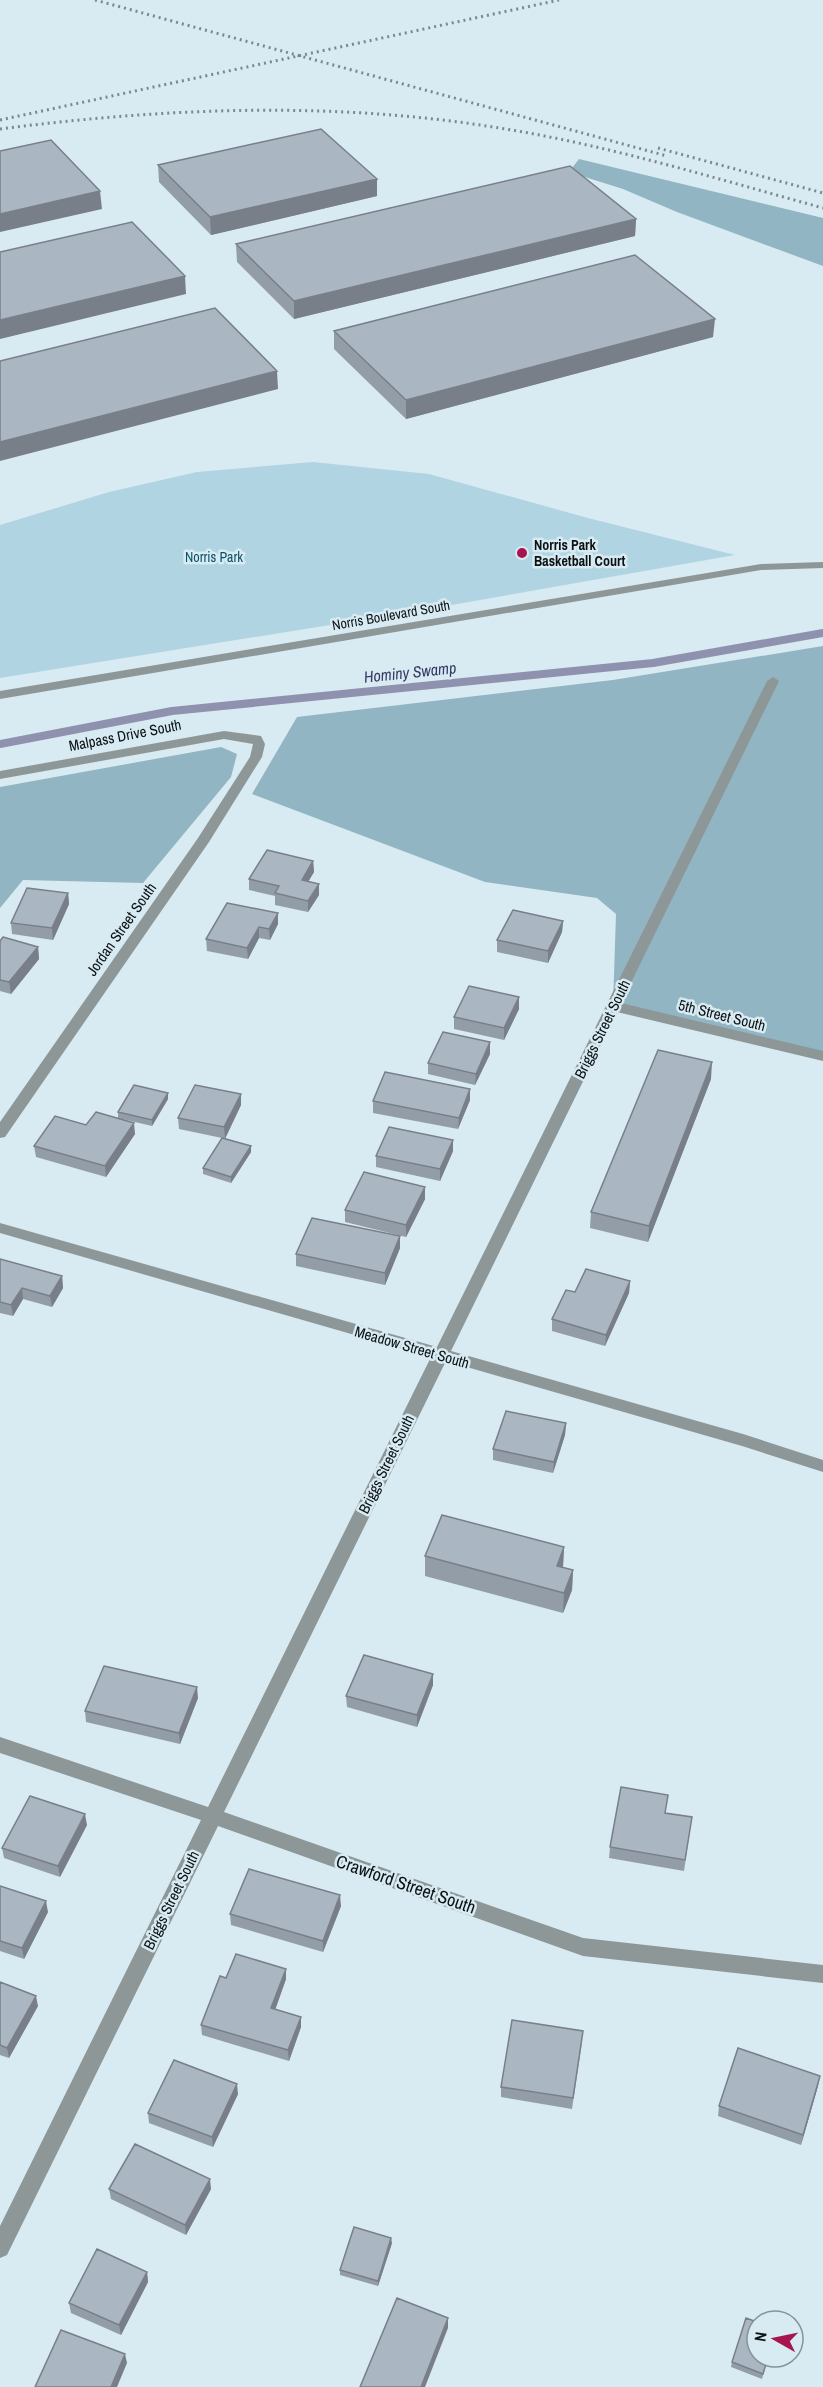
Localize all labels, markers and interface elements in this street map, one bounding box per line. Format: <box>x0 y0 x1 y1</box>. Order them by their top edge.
place label: Norris Park Basketball Court <box>534 536 625 570</box>
marker: Norris Park Basketball Court <box>515 546 529 560</box>
park label: Norris Park <box>185 548 243 566</box>
street label: Norris Boulevard South <box>331 596 451 634</box>
water label: Hominy Swamp <box>363 656 457 688</box>
street label: Malpass Drive South <box>67 714 183 756</box>
street label: Jordan Street South <box>81 878 161 980</box>
street label: Briggs Street South <box>569 976 635 1082</box>
street label: 5th Street South <box>676 994 768 1036</box>
street label: Meadow Street South <box>352 1321 472 1373</box>
street label: Briggs Street South <box>353 1411 419 1517</box>
street label: Briggs Street South <box>138 1847 204 1953</box>
street label: Crawford Street South <box>333 1848 479 1920</box>
north arrow <box>745 2309 805 2369</box>
text: N <box>749 2330 772 2343</box>

